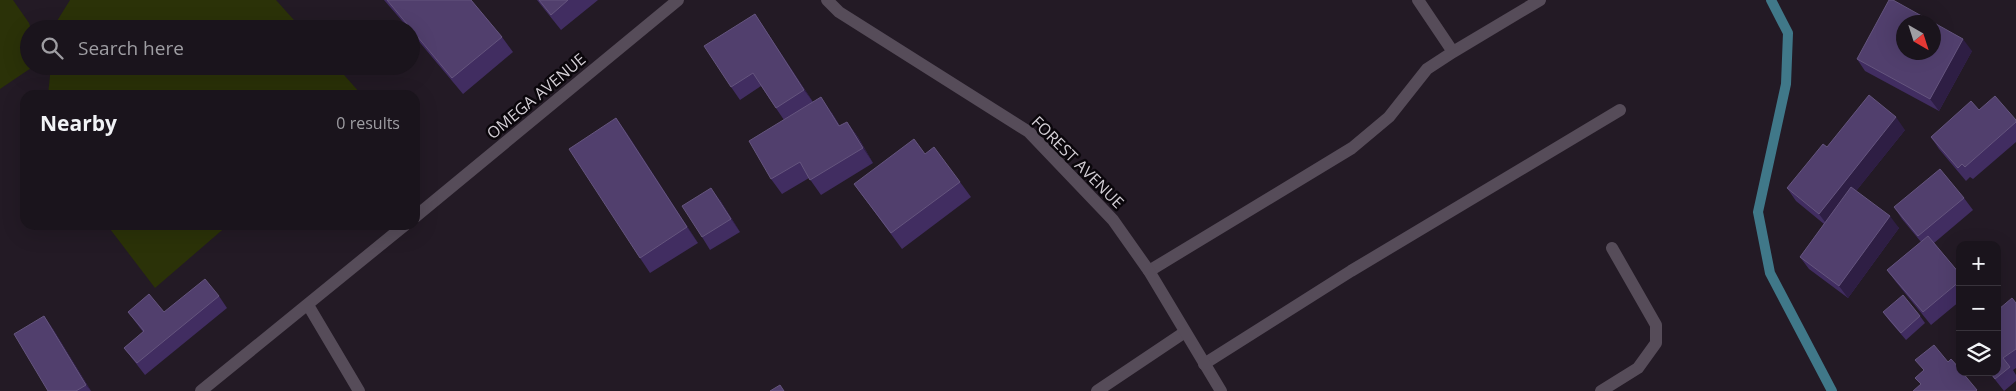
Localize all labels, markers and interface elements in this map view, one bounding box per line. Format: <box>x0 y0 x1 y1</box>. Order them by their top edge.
north arrow <box>1896 15 1941 60</box>
search box <box>20 20 420 75</box>
icon: search <box>38 34 66 62</box>
text: Search here <box>78 35 184 61</box>
street label: OMEGA AVENUE <box>482 48 590 144</box>
text: Nearby <box>40 109 117 137</box>
street label: FOREST AVENUE <box>1027 111 1129 213</box>
text: 0 results <box>336 112 400 134</box>
map controls <box>1956 241 2001 376</box>
button: + <box>1956 241 2001 286</box>
button: − <box>1956 286 2001 331</box>
button: layers <box>1956 331 2001 376</box>

